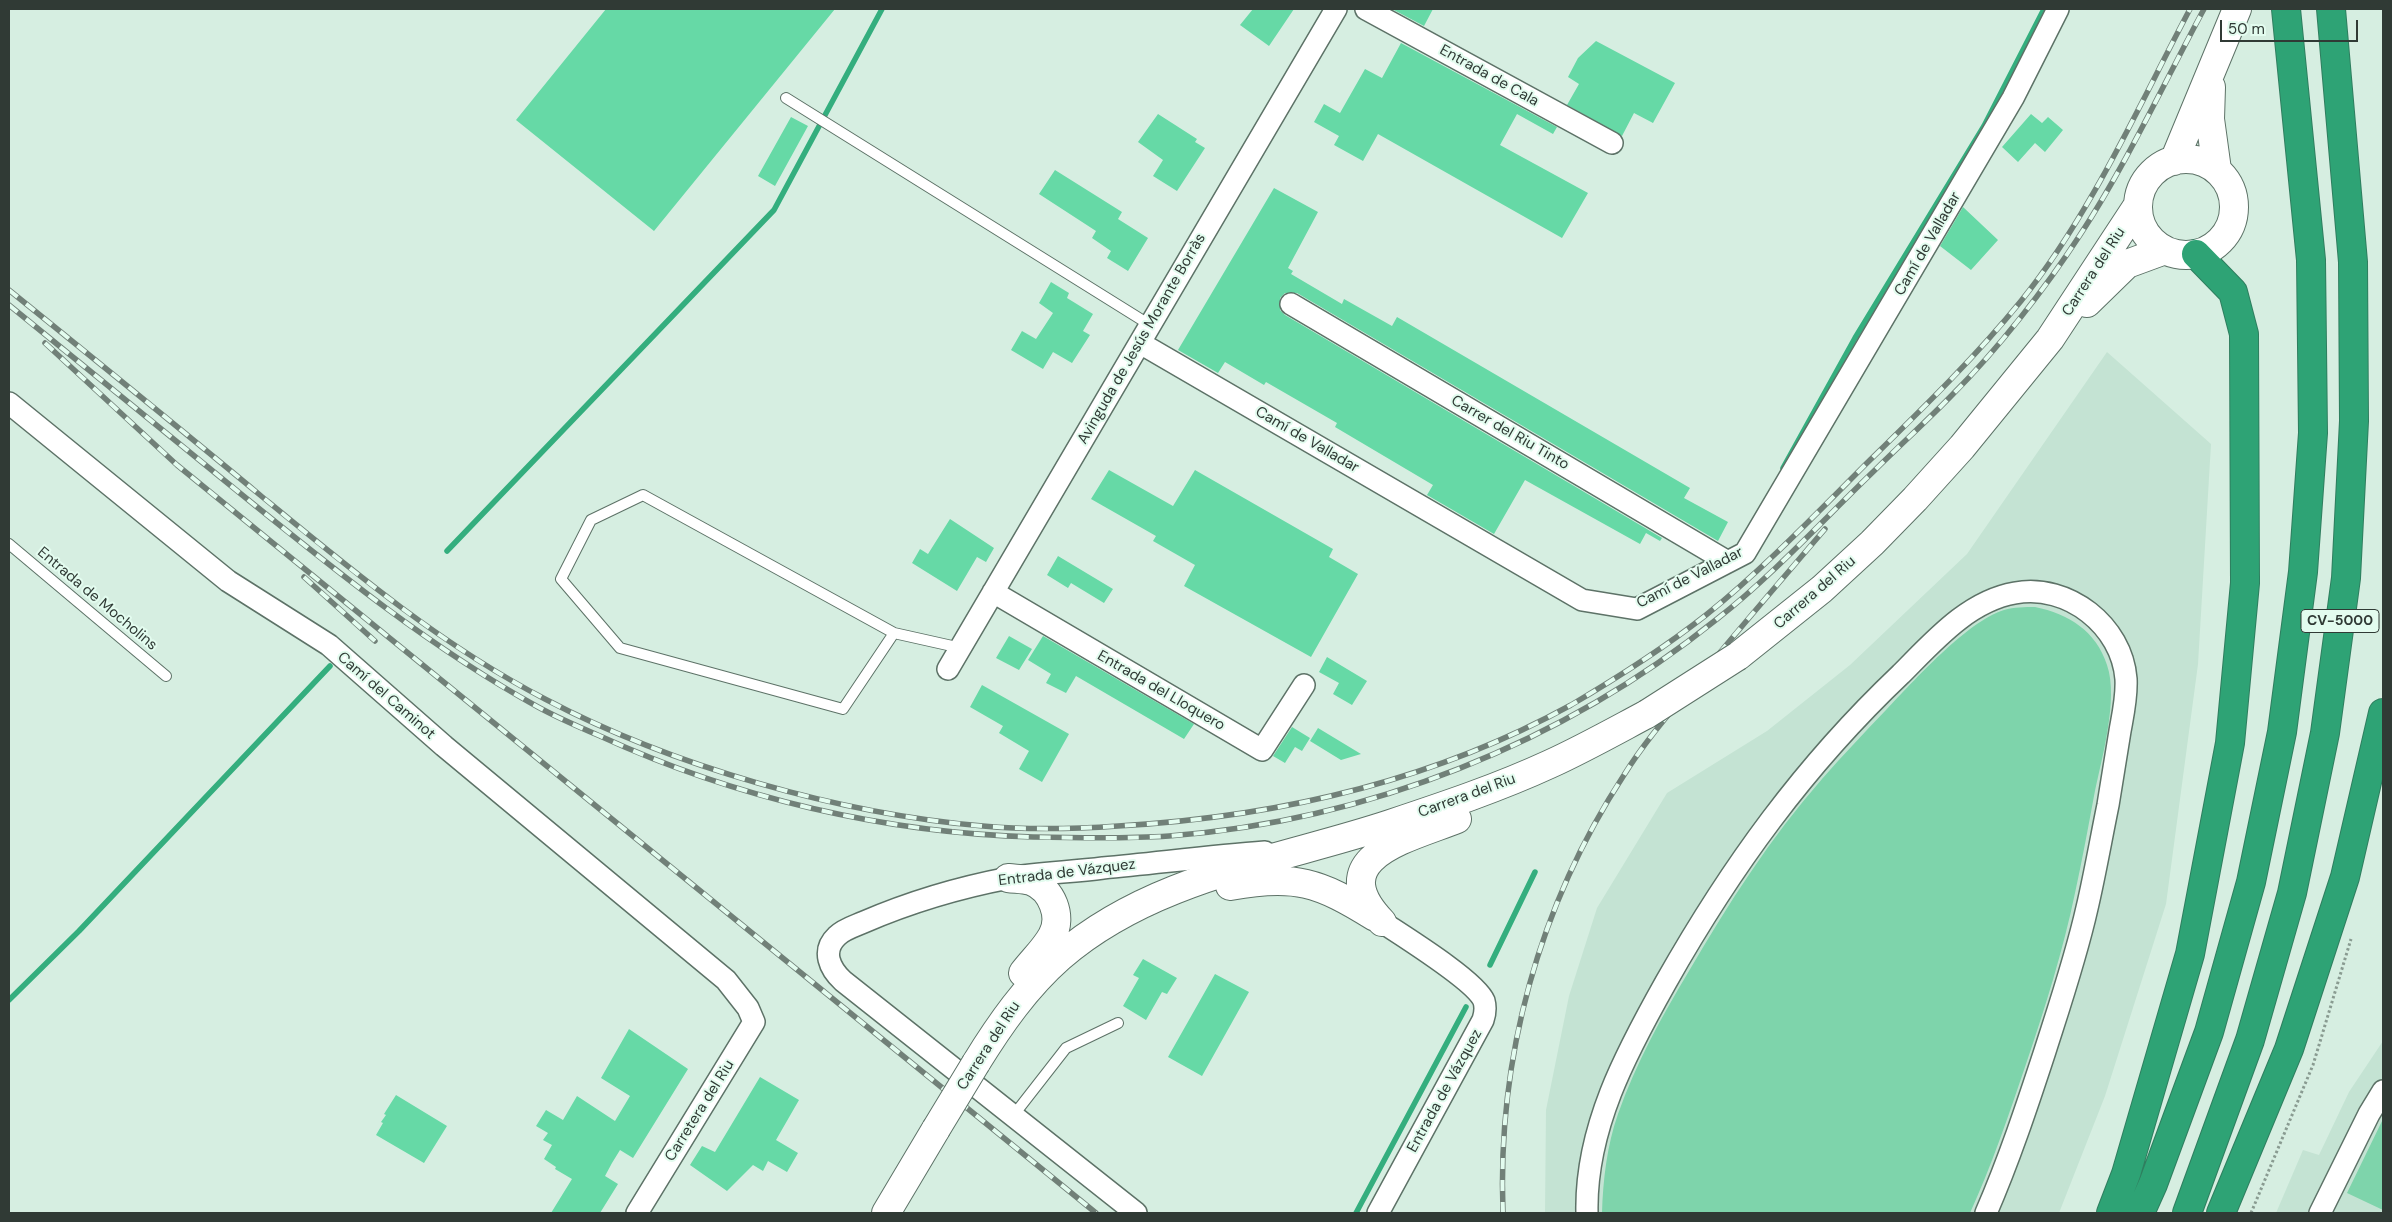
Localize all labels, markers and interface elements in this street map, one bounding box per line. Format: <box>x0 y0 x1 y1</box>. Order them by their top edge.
scale bar <box>2222 10 2360 42</box>
text: 50 m <box>2228 19 2265 39</box>
street label: Entrada de Cala <box>1436 41 1542 111</box>
street label: Camí de Valladar <box>1891 189 1965 299</box>
street label: Carrera del Riu <box>2059 224 2129 320</box>
street label: Avinguda de Jesús Morante Borràs <box>1074 231 1210 447</box>
street label: Carrer del Riu Tinto <box>1448 392 1572 474</box>
street label: Camí de Valladar <box>1252 403 1362 477</box>
street label: Camí de Valladar <box>1634 543 1746 613</box>
street label: Entrada de Mocholins <box>33 544 161 654</box>
street label: Carrera del Riu <box>1770 553 1860 633</box>
road number: CV-5000 <box>2301 610 2379 632</box>
street label: Entrada del Lloquero <box>1094 647 1228 735</box>
street label: Camí del Caminot <box>333 649 439 743</box>
street label: Carrera del Riu <box>1416 770 1518 822</box>
street label: Entrada de Vázquez <box>998 856 1136 890</box>
street label: Carrera del Riu <box>954 998 1024 1094</box>
street label: Entrada de Vázquez <box>1404 1026 1486 1156</box>
street label: Carretera del Riu <box>662 1057 738 1165</box>

